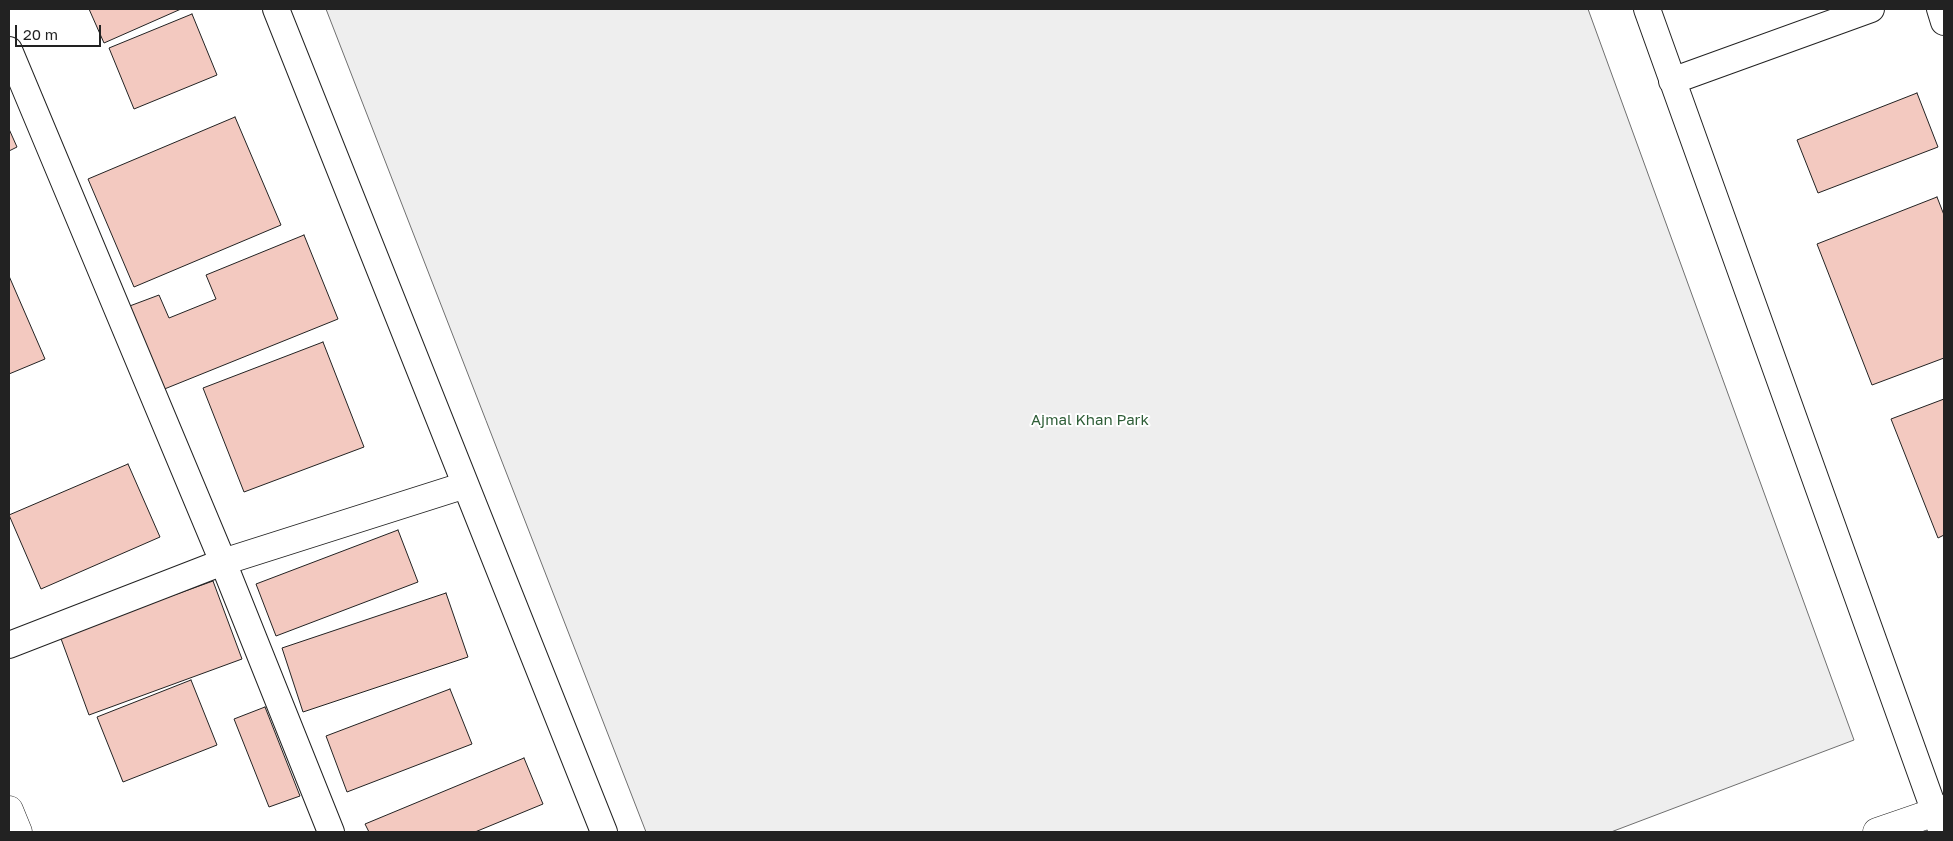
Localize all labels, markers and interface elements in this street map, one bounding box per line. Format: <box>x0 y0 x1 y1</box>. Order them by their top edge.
scale bar <box>18 15 104 47</box>
text: 20 m <box>23 25 58 43</box>
park label: Ajmal Khan Park <box>1031 411 1149 429</box>

